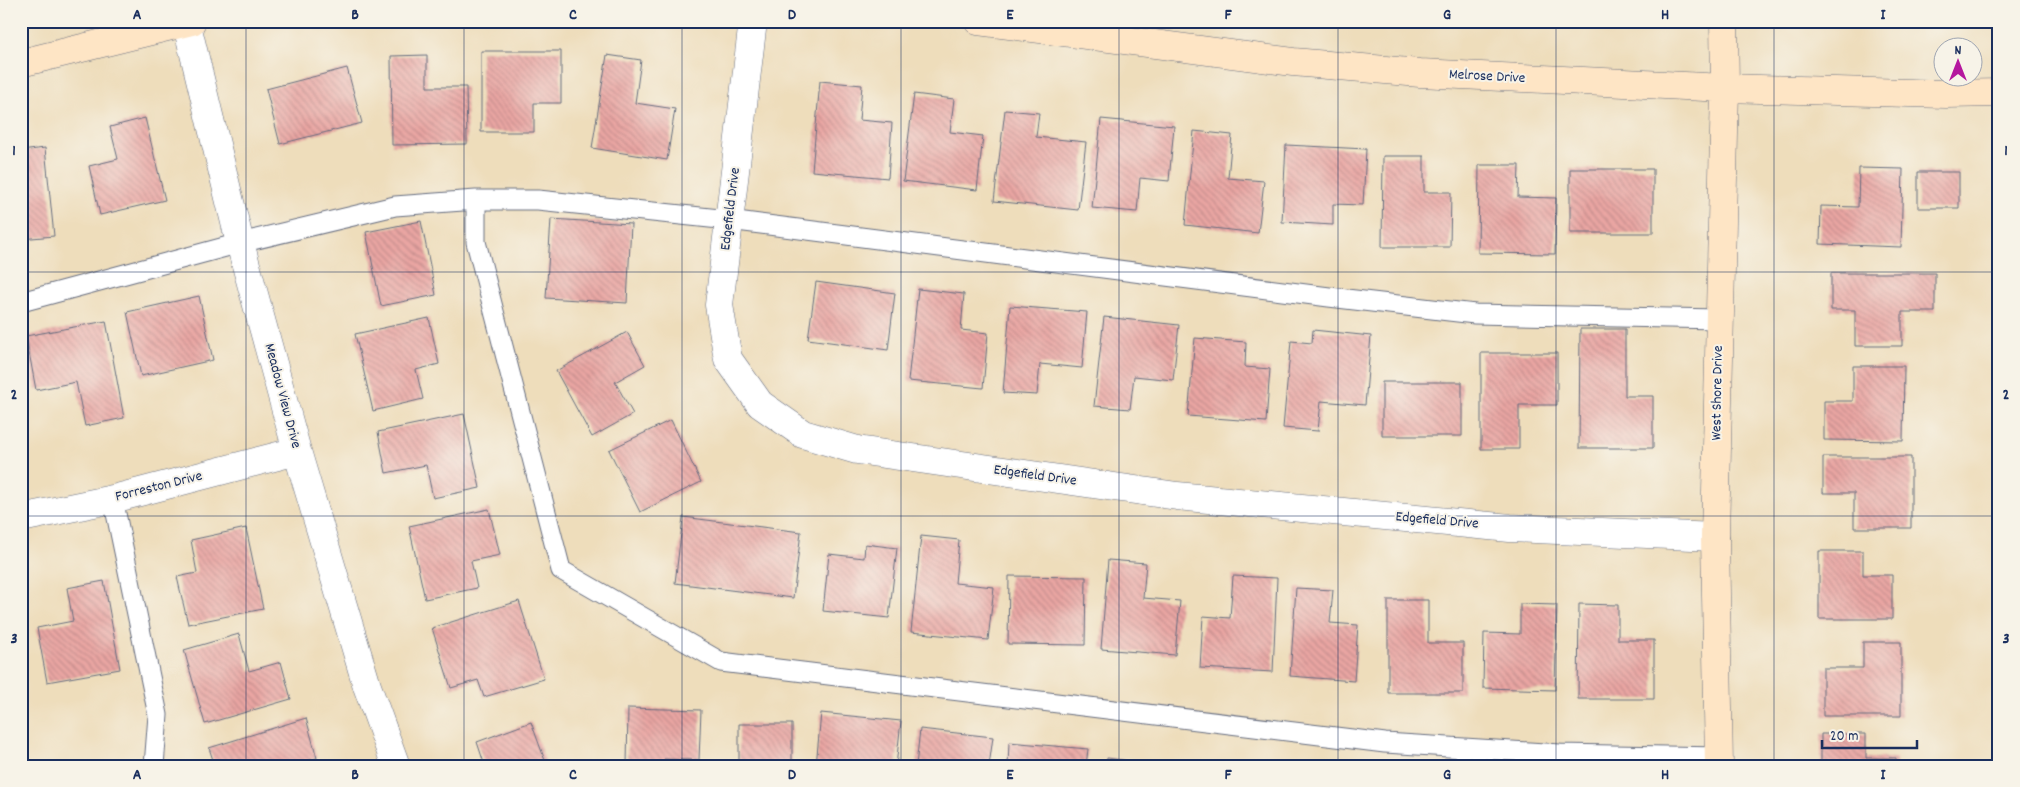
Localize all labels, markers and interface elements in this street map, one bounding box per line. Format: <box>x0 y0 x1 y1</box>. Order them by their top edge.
text: A <box>133 4 142 27</box>
text: B <box>351 4 359 27</box>
text: C <box>569 4 577 27</box>
text: D <box>788 4 797 27</box>
text: E <box>1006 4 1014 27</box>
text: F <box>1224 4 1232 27</box>
text: G <box>1443 4 1451 27</box>
text: H <box>1661 4 1669 27</box>
text: I <box>1881 4 1887 27</box>
north arrow <box>1932 38 1982 88</box>
text: N <box>1955 41 1962 61</box>
street label: Melrose Drive <box>1448 64 1526 90</box>
text: 1 <box>12 140 16 163</box>
text: 1 <box>2004 140 2008 163</box>
street label: Edgefield Drive <box>715 166 747 252</box>
street label: Meadow View Drive <box>257 341 307 451</box>
street label: West Shore Drive <box>1706 345 1730 441</box>
text: 2 <box>11 384 18 407</box>
text: 2 <box>2003 384 2010 407</box>
street label: Edgefield Drive <box>992 459 1078 493</box>
street label: Forreston Drive <box>113 465 205 508</box>
street label: Edgefield Drive <box>1394 506 1480 536</box>
text: 3 <box>10 628 18 651</box>
text: 3 <box>2002 628 2010 651</box>
scale bar <box>1822 717 1918 749</box>
text: 20 m <box>1830 726 1858 748</box>
text: A <box>133 764 142 787</box>
text: B <box>351 764 359 787</box>
text: C <box>569 764 577 787</box>
text: D <box>788 764 797 787</box>
text: E <box>1006 764 1014 787</box>
text: F <box>1224 764 1232 787</box>
text: G <box>1443 764 1451 787</box>
text: H <box>1661 764 1669 787</box>
text: I <box>1881 764 1887 787</box>

